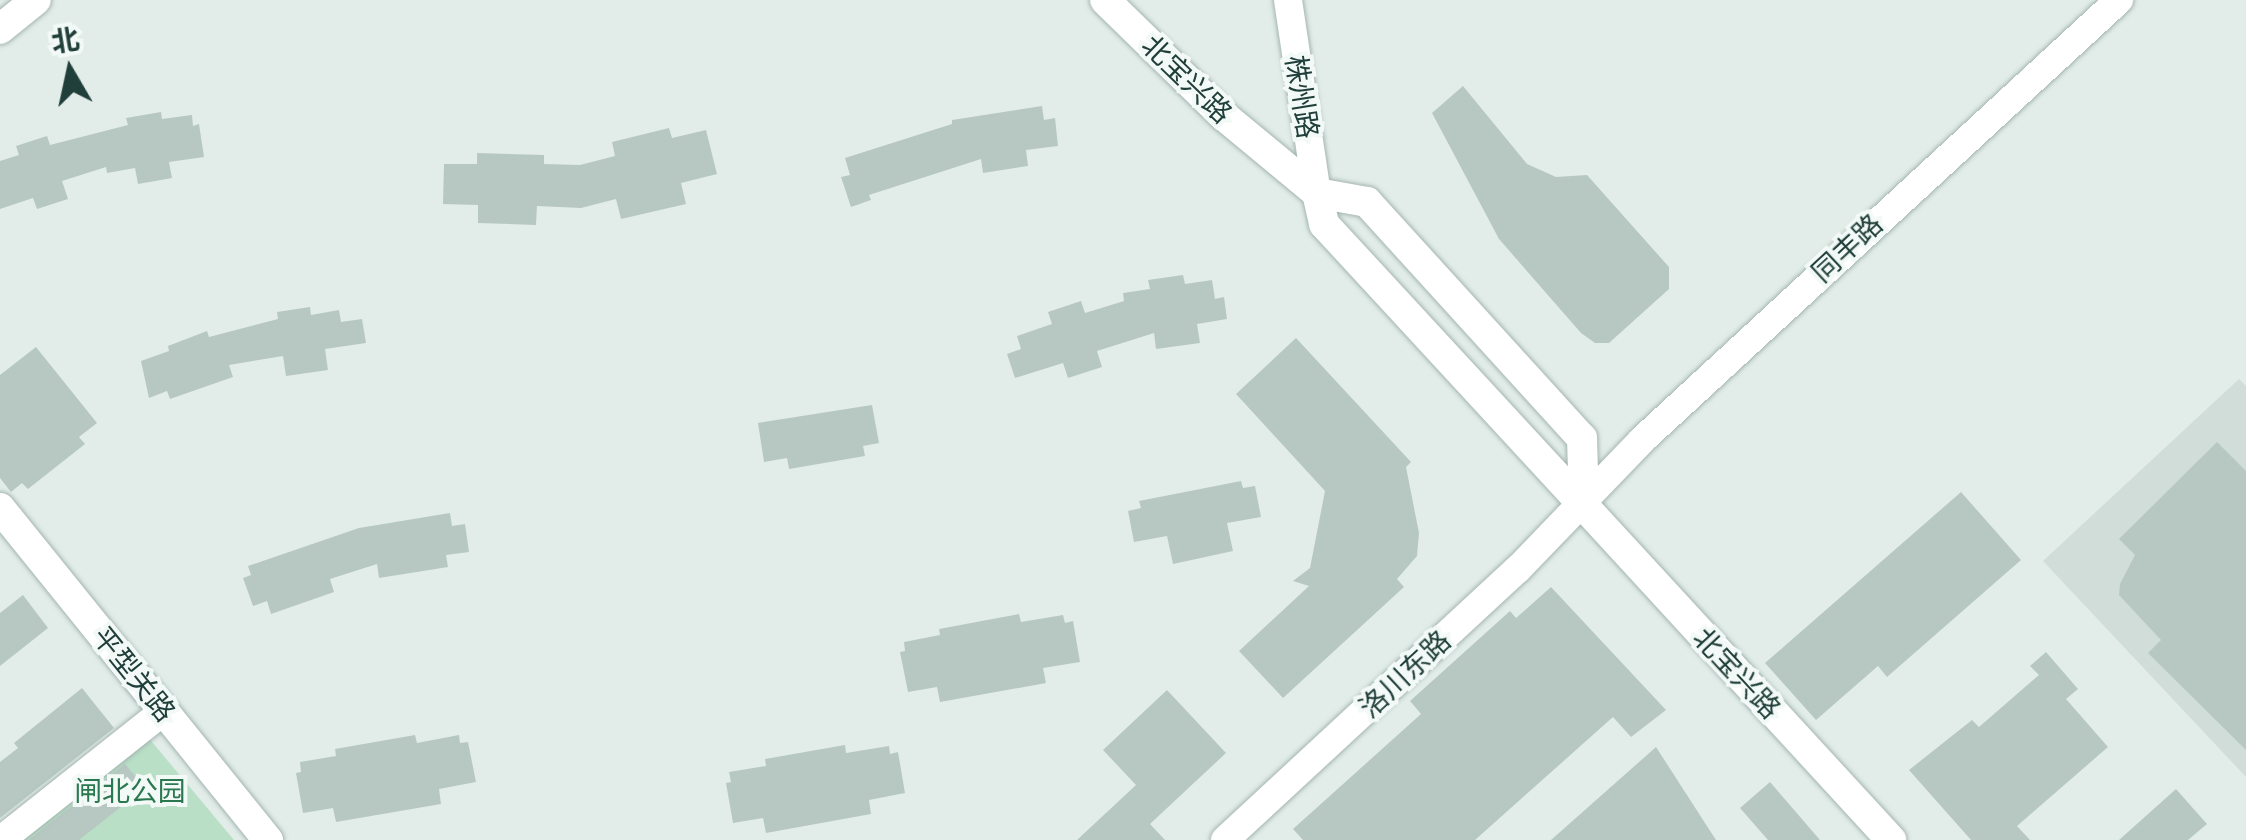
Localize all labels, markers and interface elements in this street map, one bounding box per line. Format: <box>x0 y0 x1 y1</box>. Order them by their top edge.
north arrow <box>20 20 120 120</box>
text: 北 <box>49 20 82 59</box>
street label: 北宝兴路 <box>1135 28 1239 130</box>
street label: 株州路 <box>1279 53 1325 141</box>
street label: 同丰路 <box>1805 207 1889 289</box>
street label: 平型关路 <box>86 620 182 728</box>
street label: 北宝兴路 <box>1687 621 1787 725</box>
street label: 洛川东路 <box>1353 624 1457 724</box>
park label: 闸北公园 <box>74 774 186 808</box>

